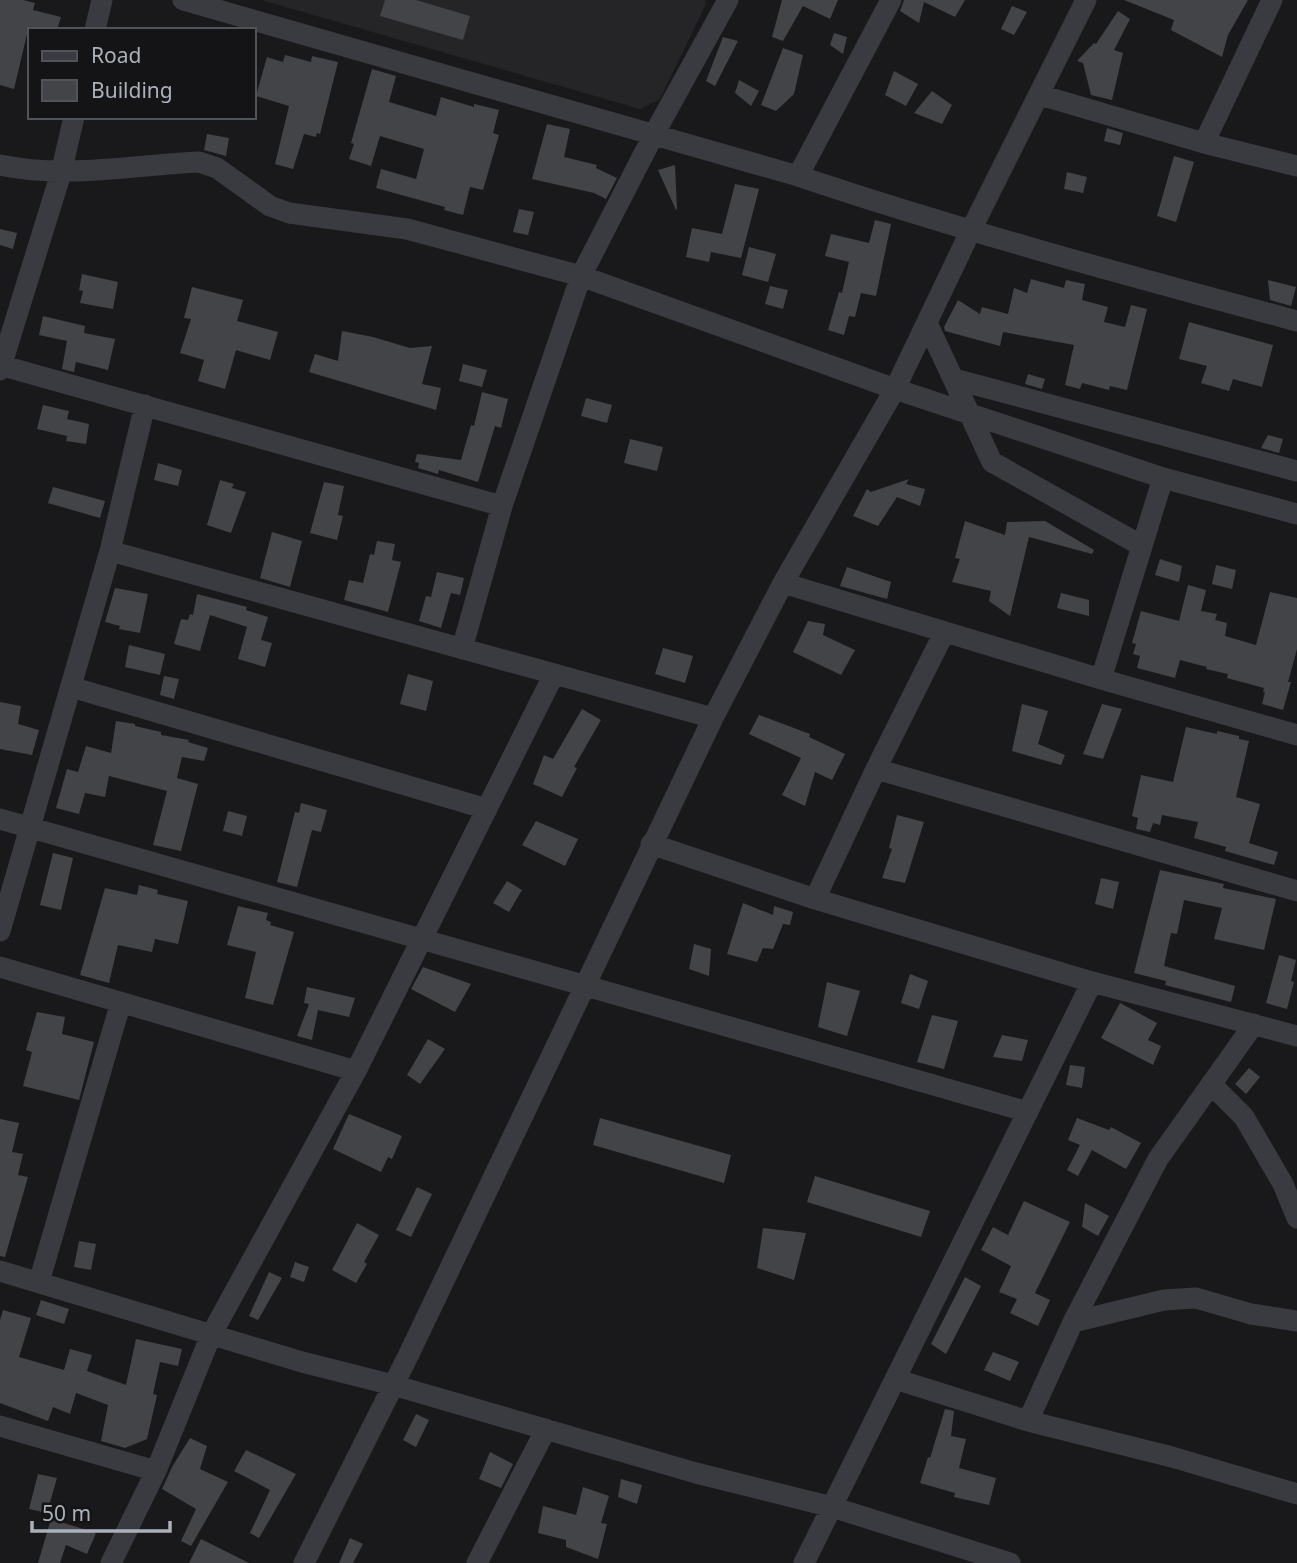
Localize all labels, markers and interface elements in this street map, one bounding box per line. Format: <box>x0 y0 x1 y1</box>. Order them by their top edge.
legend <box>28 28 256 119</box>
text: Road <box>91 41 141 69</box>
text: Building <box>91 76 173 104</box>
scale bar <box>32 1490 170 1534</box>
text: 50 m <box>42 1499 91 1527</box>

